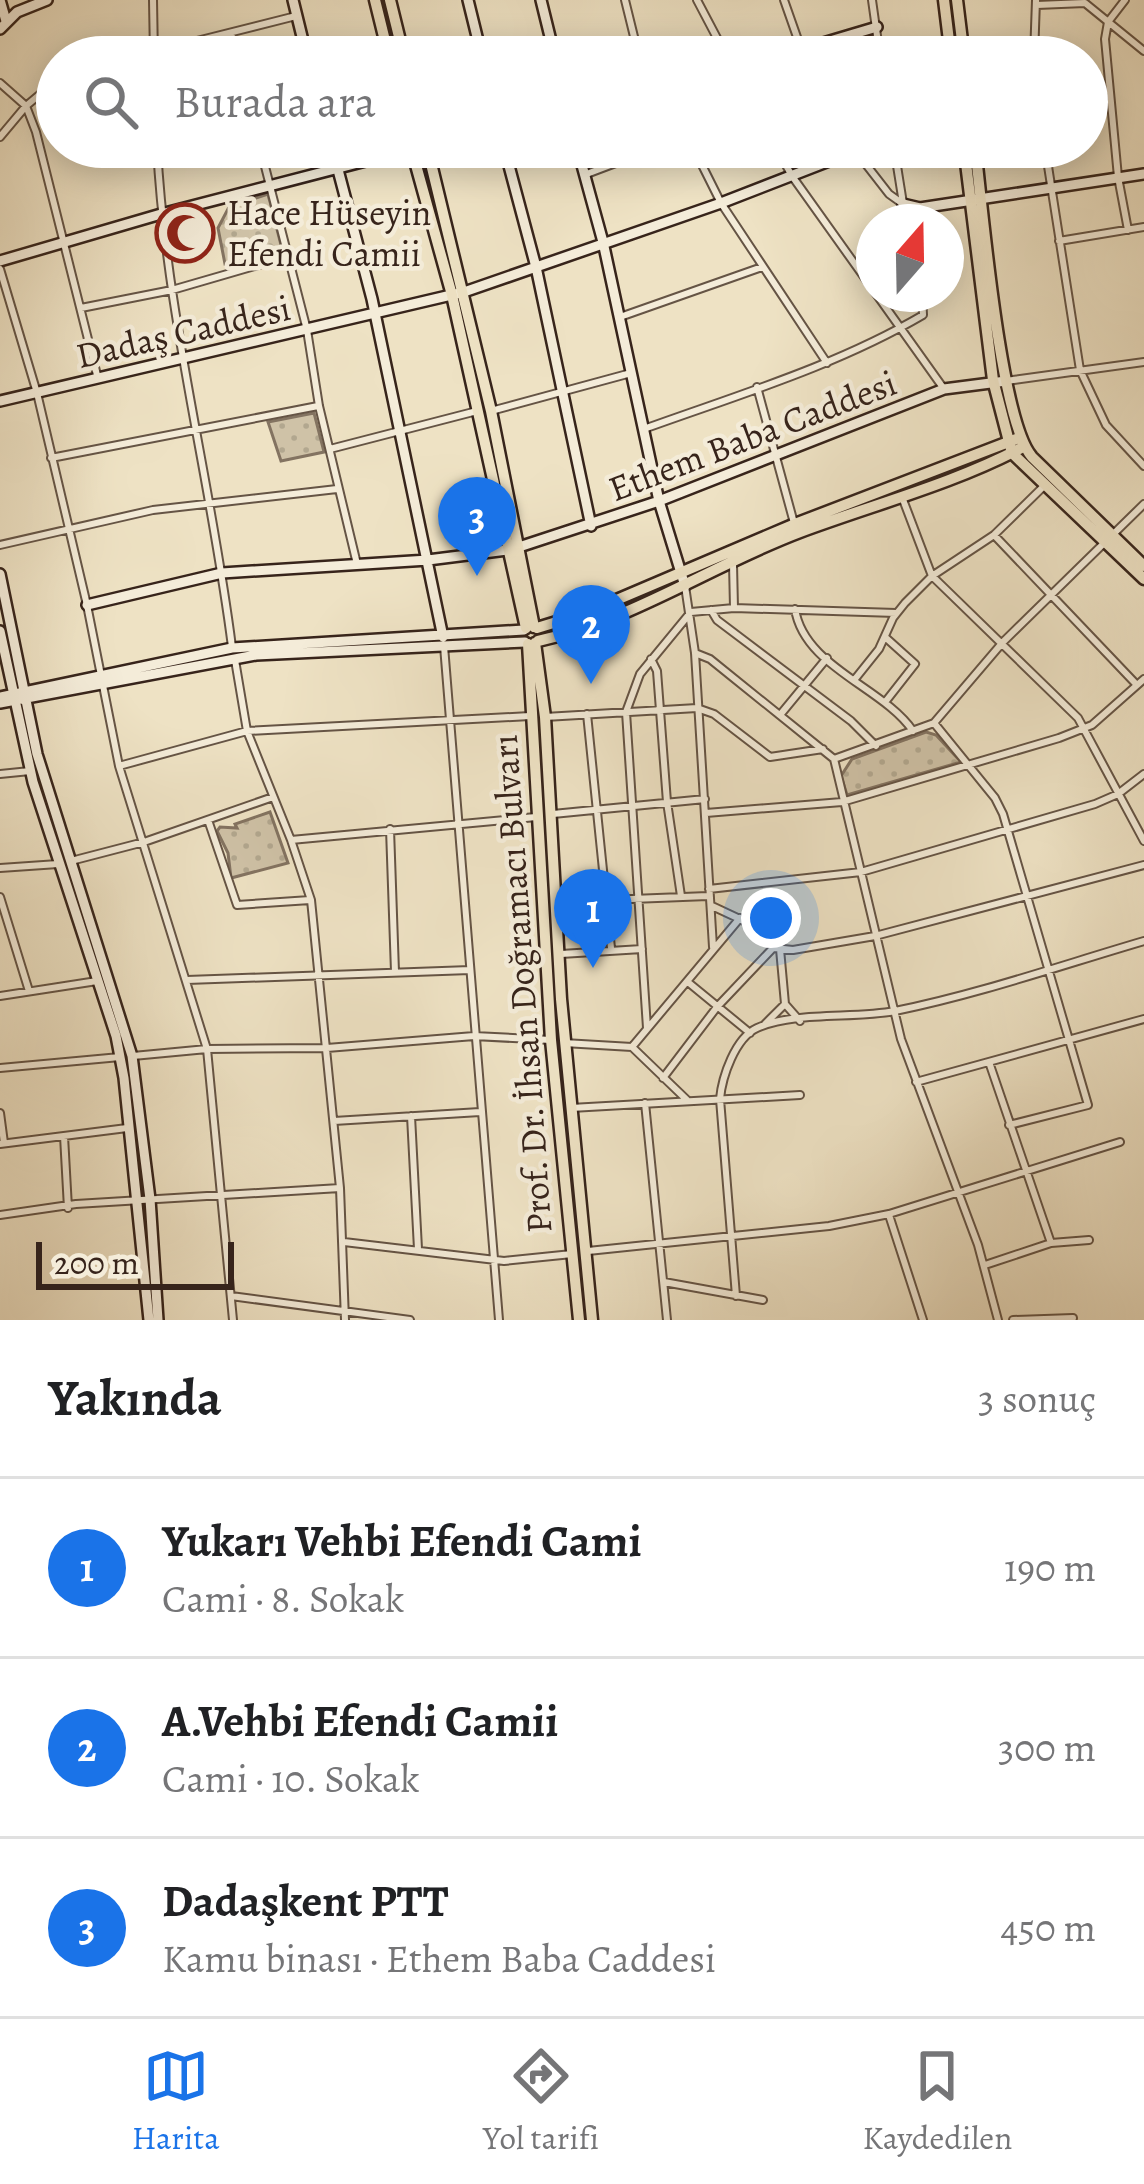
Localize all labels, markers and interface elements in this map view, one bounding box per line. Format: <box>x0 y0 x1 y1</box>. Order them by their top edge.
search box <box>36 36 1108 168</box>
icon: search <box>78 69 144 135</box>
text: Burada ara <box>174 71 376 133</box>
place label: Hace Hüseyin Efendi Camii <box>227 188 431 278</box>
mosque icon: Hace Hüseyin Efendi Camii <box>154 202 216 264</box>
north arrow <box>856 204 964 312</box>
street label: Dadaş Caddesi <box>71 283 295 380</box>
street label: Ethem Baba Caddesi <box>601 358 903 513</box>
pin: 3 <box>438 477 516 576</box>
pin: 2 <box>552 585 630 684</box>
street label: Prof. Dr. İhsan Doğramacı Bulvarı <box>480 733 563 1235</box>
pin: 1 <box>554 869 632 968</box>
your location <box>741 888 801 948</box>
scale bar <box>36 1236 234 1289</box>
text: 200 m <box>54 1240 139 1285</box>
text: Yakında <box>48 1363 222 1433</box>
text: 3 sonuç <box>978 1372 1096 1425</box>
text: Yukarı Vehbi Efendi Cami <box>162 1510 642 1572</box>
text: 1 <box>80 1541 94 1594</box>
text: 190 m <box>1004 1541 1096 1594</box>
text: Cami · 8. Sokak <box>162 1572 404 1625</box>
text: A.Vehbi Efendi Camii <box>162 1690 558 1752</box>
text: 2 <box>78 1721 96 1774</box>
text: 300 m <box>998 1721 1096 1774</box>
text: Cami · 10. Sokak <box>162 1752 420 1805</box>
text: Dadaşkent PTT <box>162 1870 449 1932</box>
text: 3 <box>79 1901 95 1954</box>
text: 450 m <box>1001 1901 1096 1954</box>
text: Kamu binası · Ethem Baba Caddesi <box>162 1932 716 1985</box>
tab: Harita <box>132 2043 220 2160</box>
tab: Yol tarifi <box>483 2043 599 2160</box>
tab: Kaydedilen <box>862 2043 1012 2160</box>

